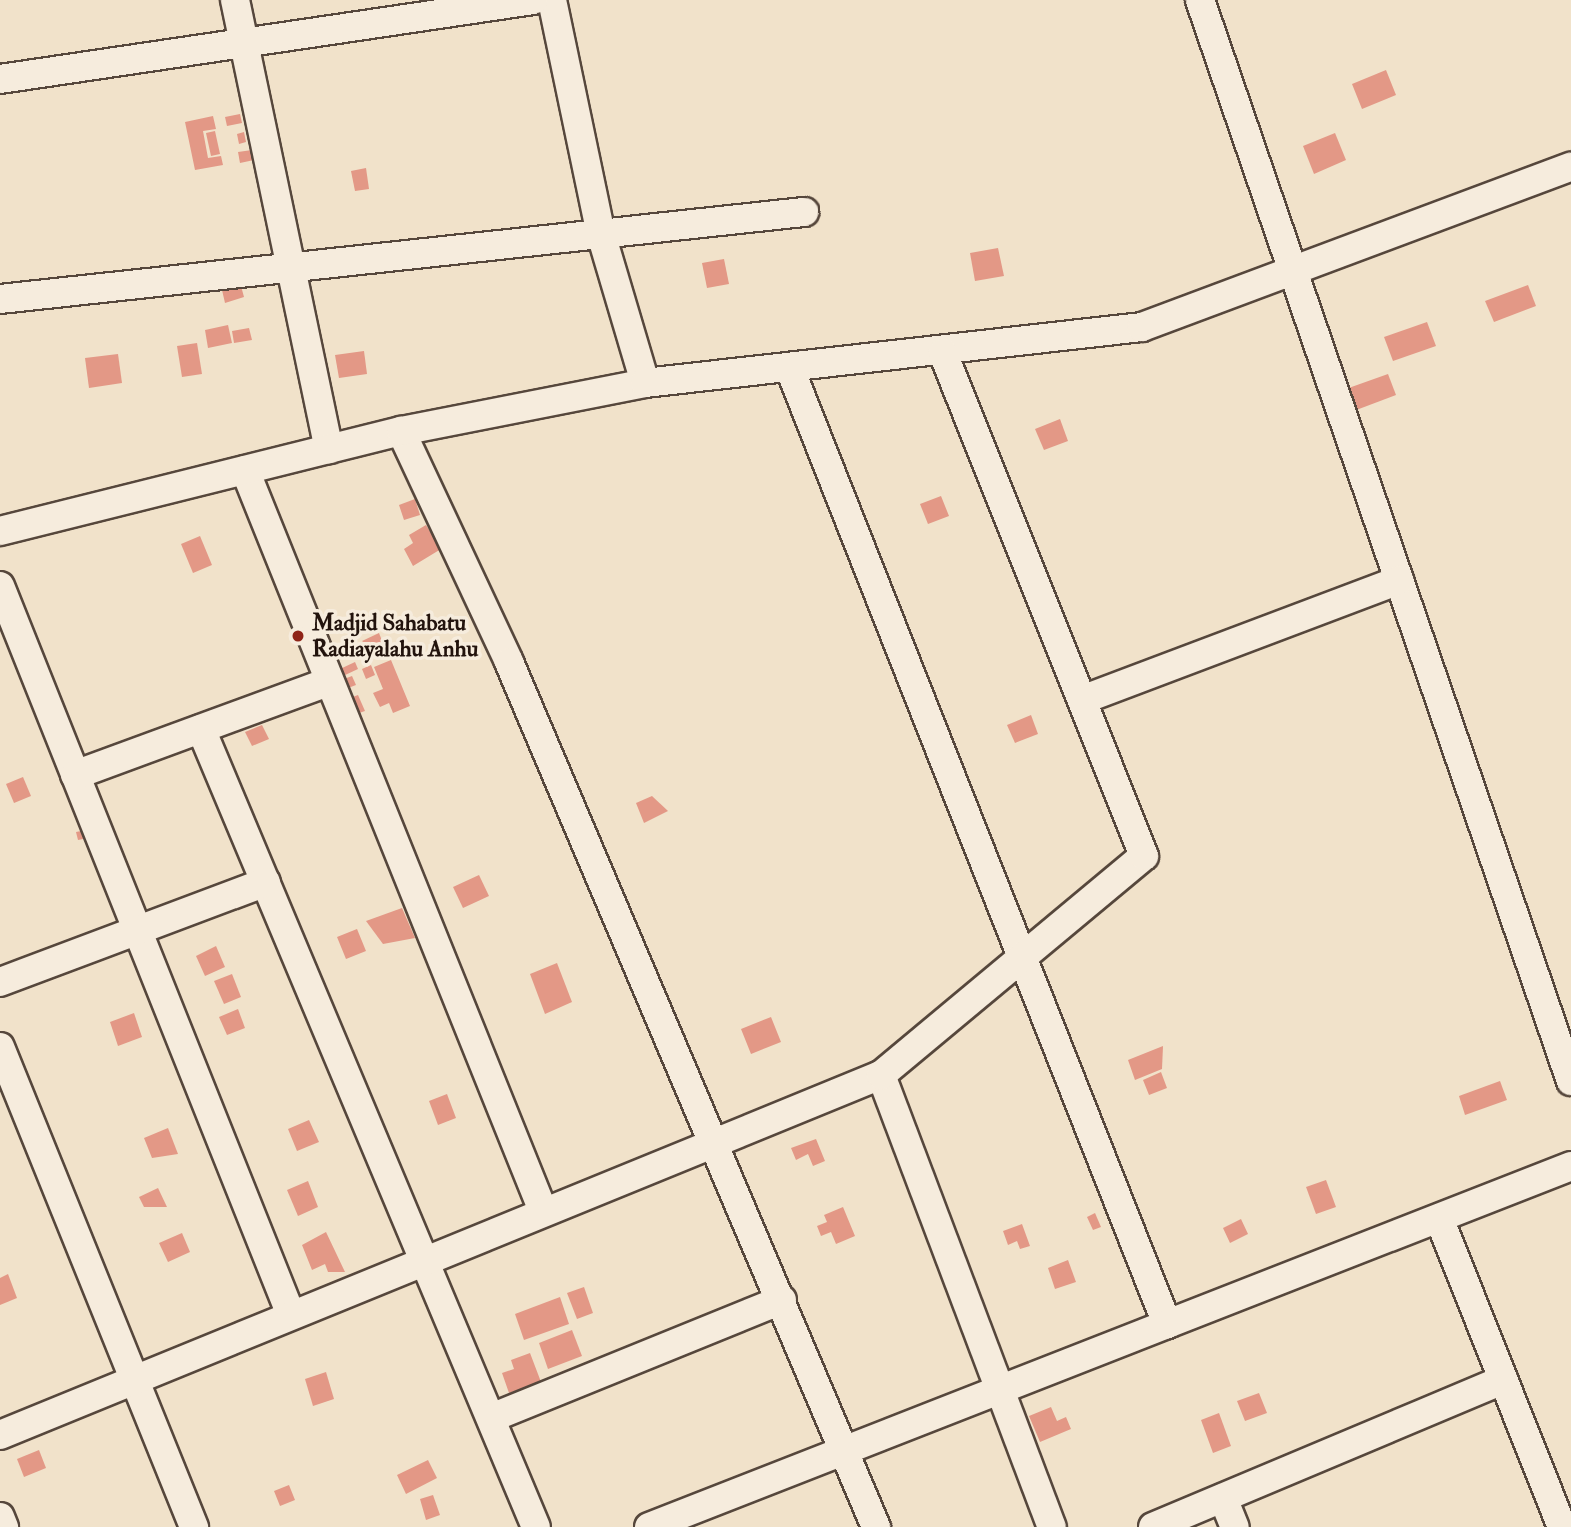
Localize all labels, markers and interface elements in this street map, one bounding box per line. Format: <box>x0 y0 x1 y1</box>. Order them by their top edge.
place label: Madjid Sahabatu Radiayalahu Anhu <box>312 609 478 663</box>
marker: Madjid Sahabatu Radiayalahu Anhu <box>290 628 306 644</box>

